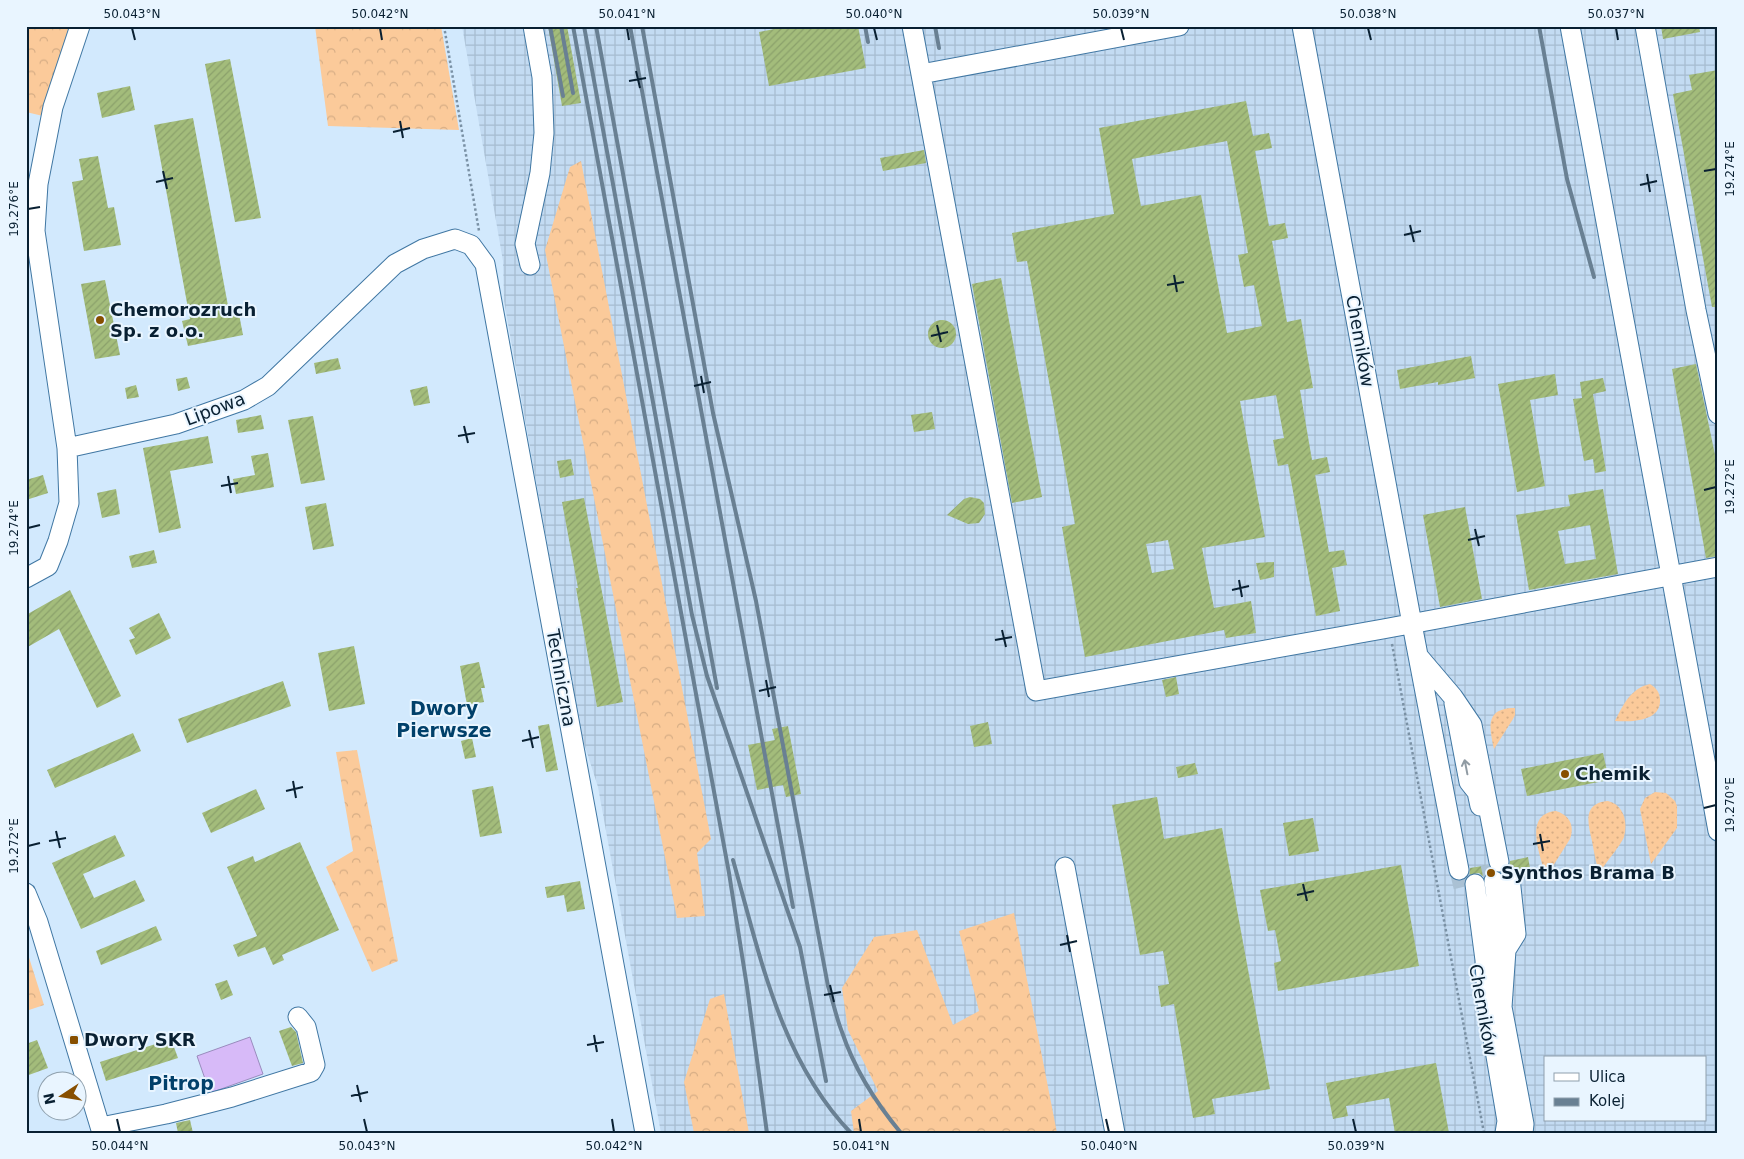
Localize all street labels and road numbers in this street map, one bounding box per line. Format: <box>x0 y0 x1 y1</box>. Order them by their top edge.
street label: Chemików <box>1342 293 1379 389</box>
street label: Lipowa <box>182 387 248 430</box>
street label: Techniczna <box>542 627 580 728</box>
street label: Chemików <box>1465 962 1502 1058</box>

